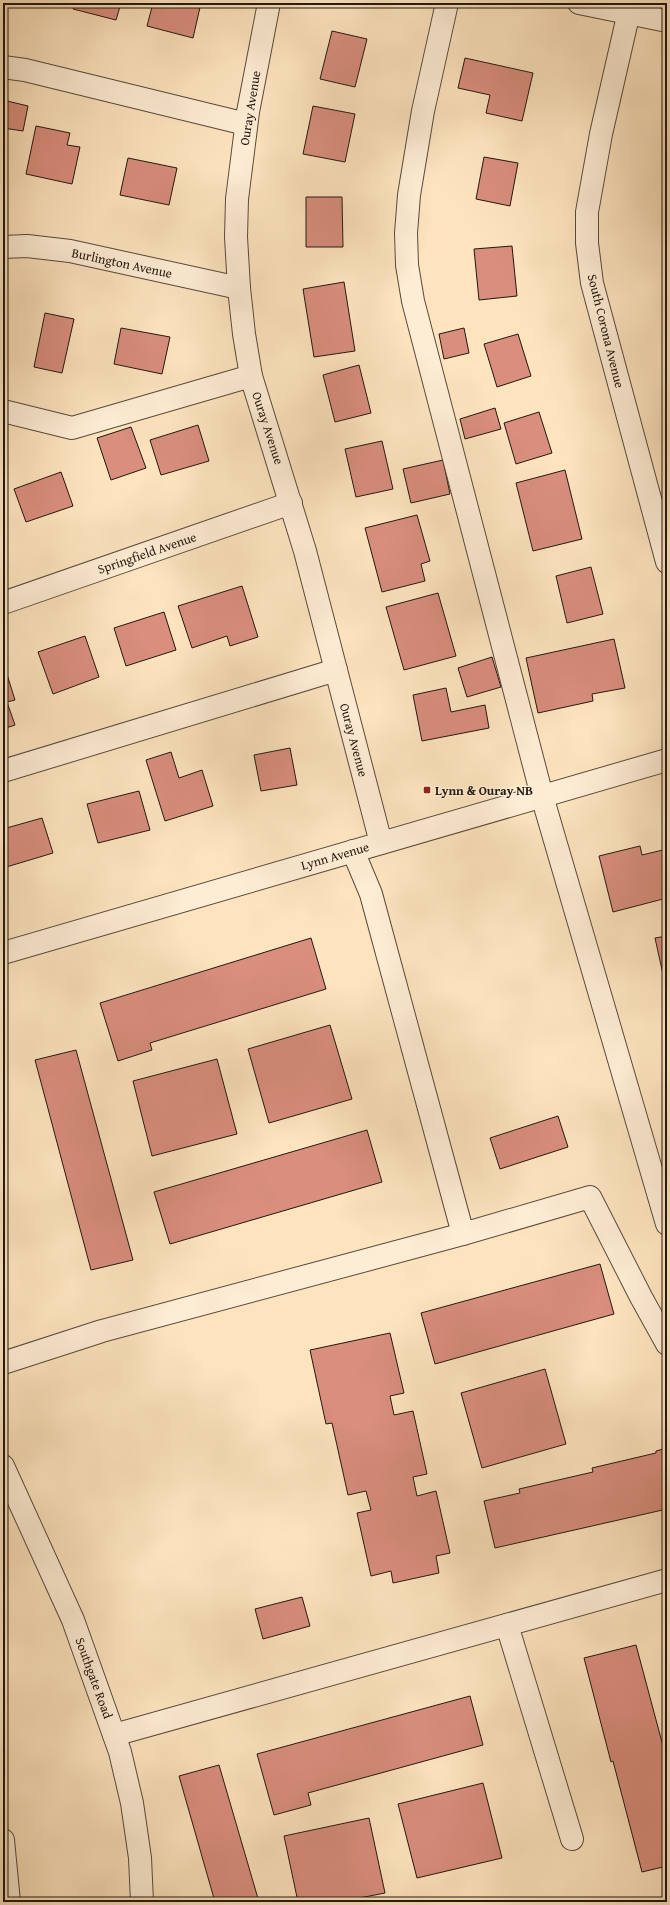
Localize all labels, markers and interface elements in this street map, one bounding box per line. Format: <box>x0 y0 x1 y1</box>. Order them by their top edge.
street label: Ouray Avenue <box>235 69 265 147</box>
street label: Burlington Avenue <box>70 243 174 283</box>
street label: South Corona Avenue <box>583 272 629 390</box>
street label: Ouray Avenue <box>247 389 289 467</box>
street label: Springfield Avenue <box>95 527 199 579</box>
street label: Ouray Avenue <box>335 701 373 779</box>
place label: Lynn & Ouray NB <box>435 781 533 800</box>
marker: Lynn & Ouray NB <box>422 785 432 795</box>
street label: Lynn Avenue <box>299 837 371 875</box>
street label: Southgate Road <box>70 1635 118 1721</box>

